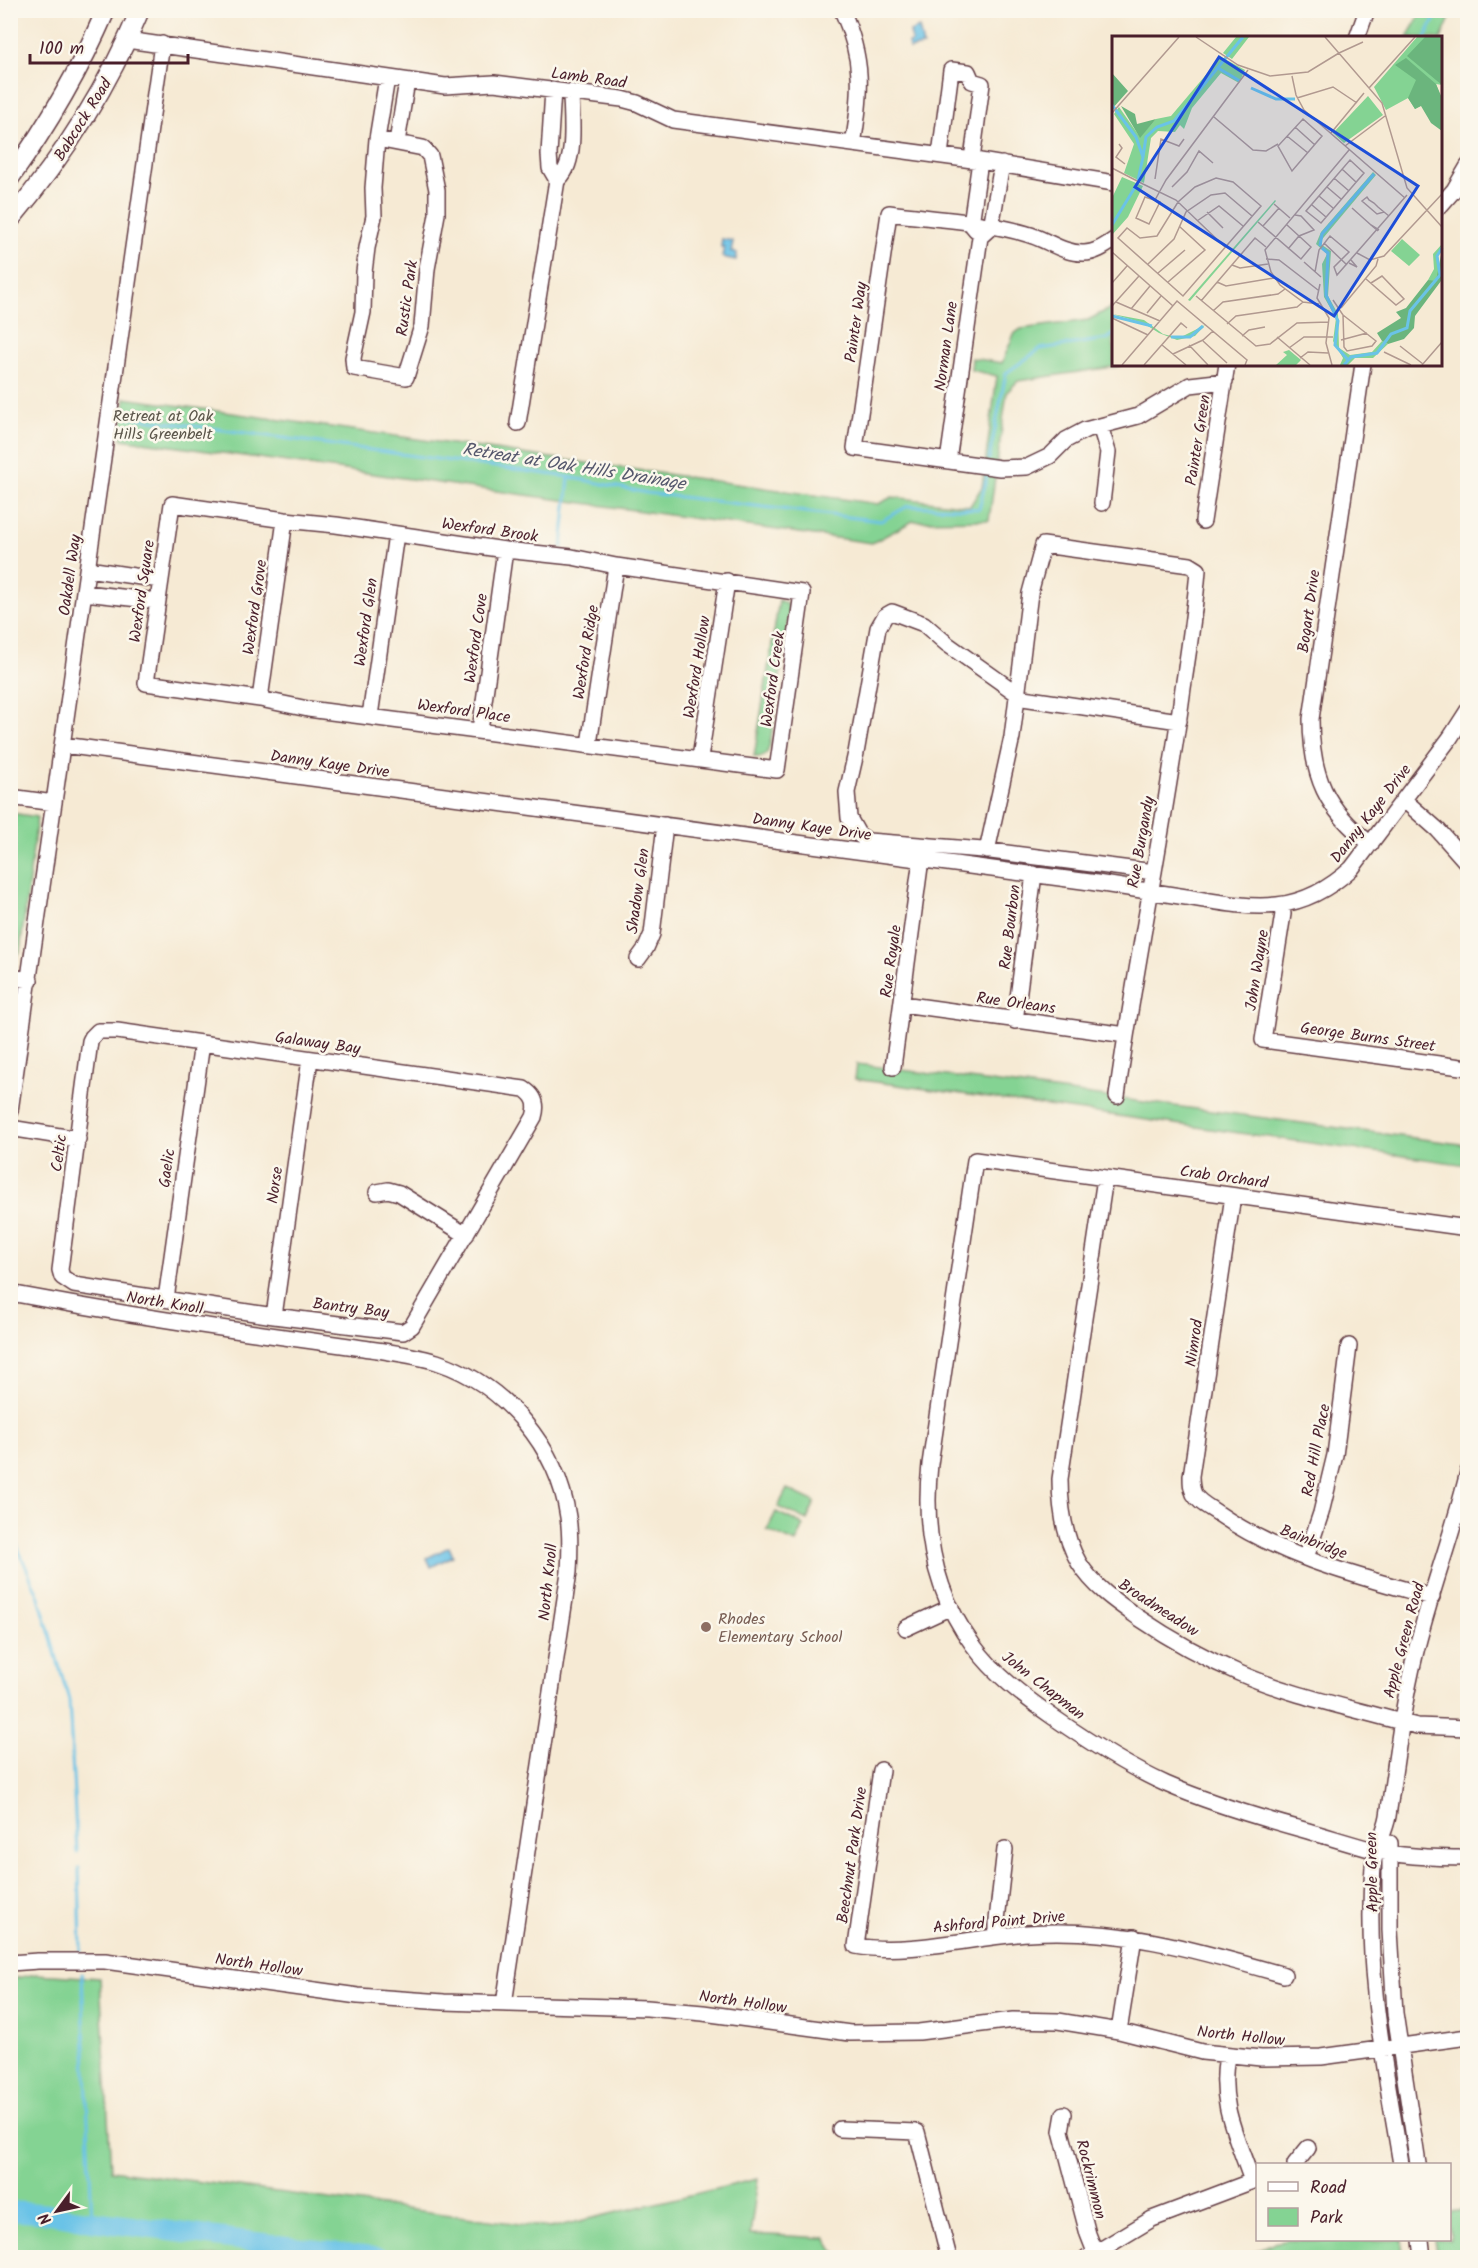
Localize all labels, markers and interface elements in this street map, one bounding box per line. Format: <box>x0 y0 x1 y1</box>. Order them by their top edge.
scale bar <box>30 27 188 65</box>
text: 100 m <box>39 35 84 64</box>
inset map <box>1112 36 1442 366</box>
street label: Lamb Road <box>549 61 629 96</box>
street label: Babcock Road <box>48 73 119 166</box>
street label: Rustic Park <box>390 258 425 338</box>
street label: Painter Way <box>838 280 875 364</box>
street label: Norman Lane <box>928 300 965 393</box>
street label: Painter Green <box>1179 393 1218 487</box>
park label: Retreat at Oak Hills Greenbelt <box>113 404 214 447</box>
water label: Retreat at Oak Hills Drainage <box>460 436 689 500</box>
street label: Wexford Brook <box>440 511 540 550</box>
street label: Oakdell Way <box>52 532 89 617</box>
street label: Wexford Square <box>123 538 162 644</box>
street label: Wexford Grove <box>236 558 275 656</box>
street label: Bogart Drive <box>1291 568 1328 654</box>
street label: Wexford Glen <box>348 576 385 668</box>
street label: Wexford Cove <box>458 592 495 685</box>
street label: Wexford Ridge <box>567 603 606 701</box>
street label: Wexford Hollow <box>677 614 718 720</box>
street label: Wexford Creek <box>754 629 793 729</box>
street label: Wexford Place <box>416 693 512 730</box>
street label: Danny Kaye Drive <box>269 744 391 785</box>
street label: Danny Kaye Drive <box>1324 759 1418 869</box>
street label: Rue Burgandy <box>1121 794 1162 890</box>
street label: Danny Kaye Drive <box>751 807 873 848</box>
street label: Shadow Glen <box>620 847 657 936</box>
street label: Rue Bourbon <box>993 883 1028 971</box>
street label: Rue Royale <box>874 923 909 999</box>
street label: John Wayne <box>1239 928 1276 1012</box>
street label: Rue Orleans <box>975 986 1057 1021</box>
street label: George Burns Street <box>1299 1016 1438 1059</box>
street label: Galaway Bay <box>273 1025 363 1062</box>
street label: Celtic <box>44 1133 74 1174</box>
street label: Gaelic <box>152 1147 183 1189</box>
street label: Crab Orchard <box>1178 1159 1270 1196</box>
street label: Norse <box>261 1165 290 1205</box>
street label: North Knoll <box>124 1285 205 1322</box>
street label: Bantry Bay <box>311 1291 391 1326</box>
street label: Nimrod <box>1179 1317 1210 1369</box>
street label: Red Hill Place <box>1295 1402 1338 1499</box>
street label: Bainbridge <box>1276 1518 1351 1567</box>
street label: North Knoll <box>532 1542 565 1622</box>
street label: Broadmeadow <box>1113 1573 1204 1644</box>
street label: Apple Green Road <box>1377 1579 1432 1701</box>
place label: Rhodes Elementary School <box>718 1607 843 1650</box>
marker: Rhodes Elementary School <box>699 1620 713 1634</box>
street label: John Chapman <box>996 1645 1090 1727</box>
street label: Beechnut Park Drive <box>831 1785 874 1925</box>
street label: Apple Green <box>1359 1831 1386 1912</box>
street label: Ashford Point Drive <box>932 1904 1066 1941</box>
street label: North Hollow <box>213 1947 305 1984</box>
street label: North Hollow <box>697 1984 789 2021</box>
street label: North Hollow <box>1196 2019 1286 2054</box>
street label: Rockrimmon <box>1069 2137 1113 2222</box>
legend <box>1256 2163 1451 2241</box>
text: Road <box>1310 2174 1347 2203</box>
north arrow <box>27 2181 87 2241</box>
text: Park <box>1310 2204 1343 2233</box>
text: N <box>32 2207 59 2229</box>

